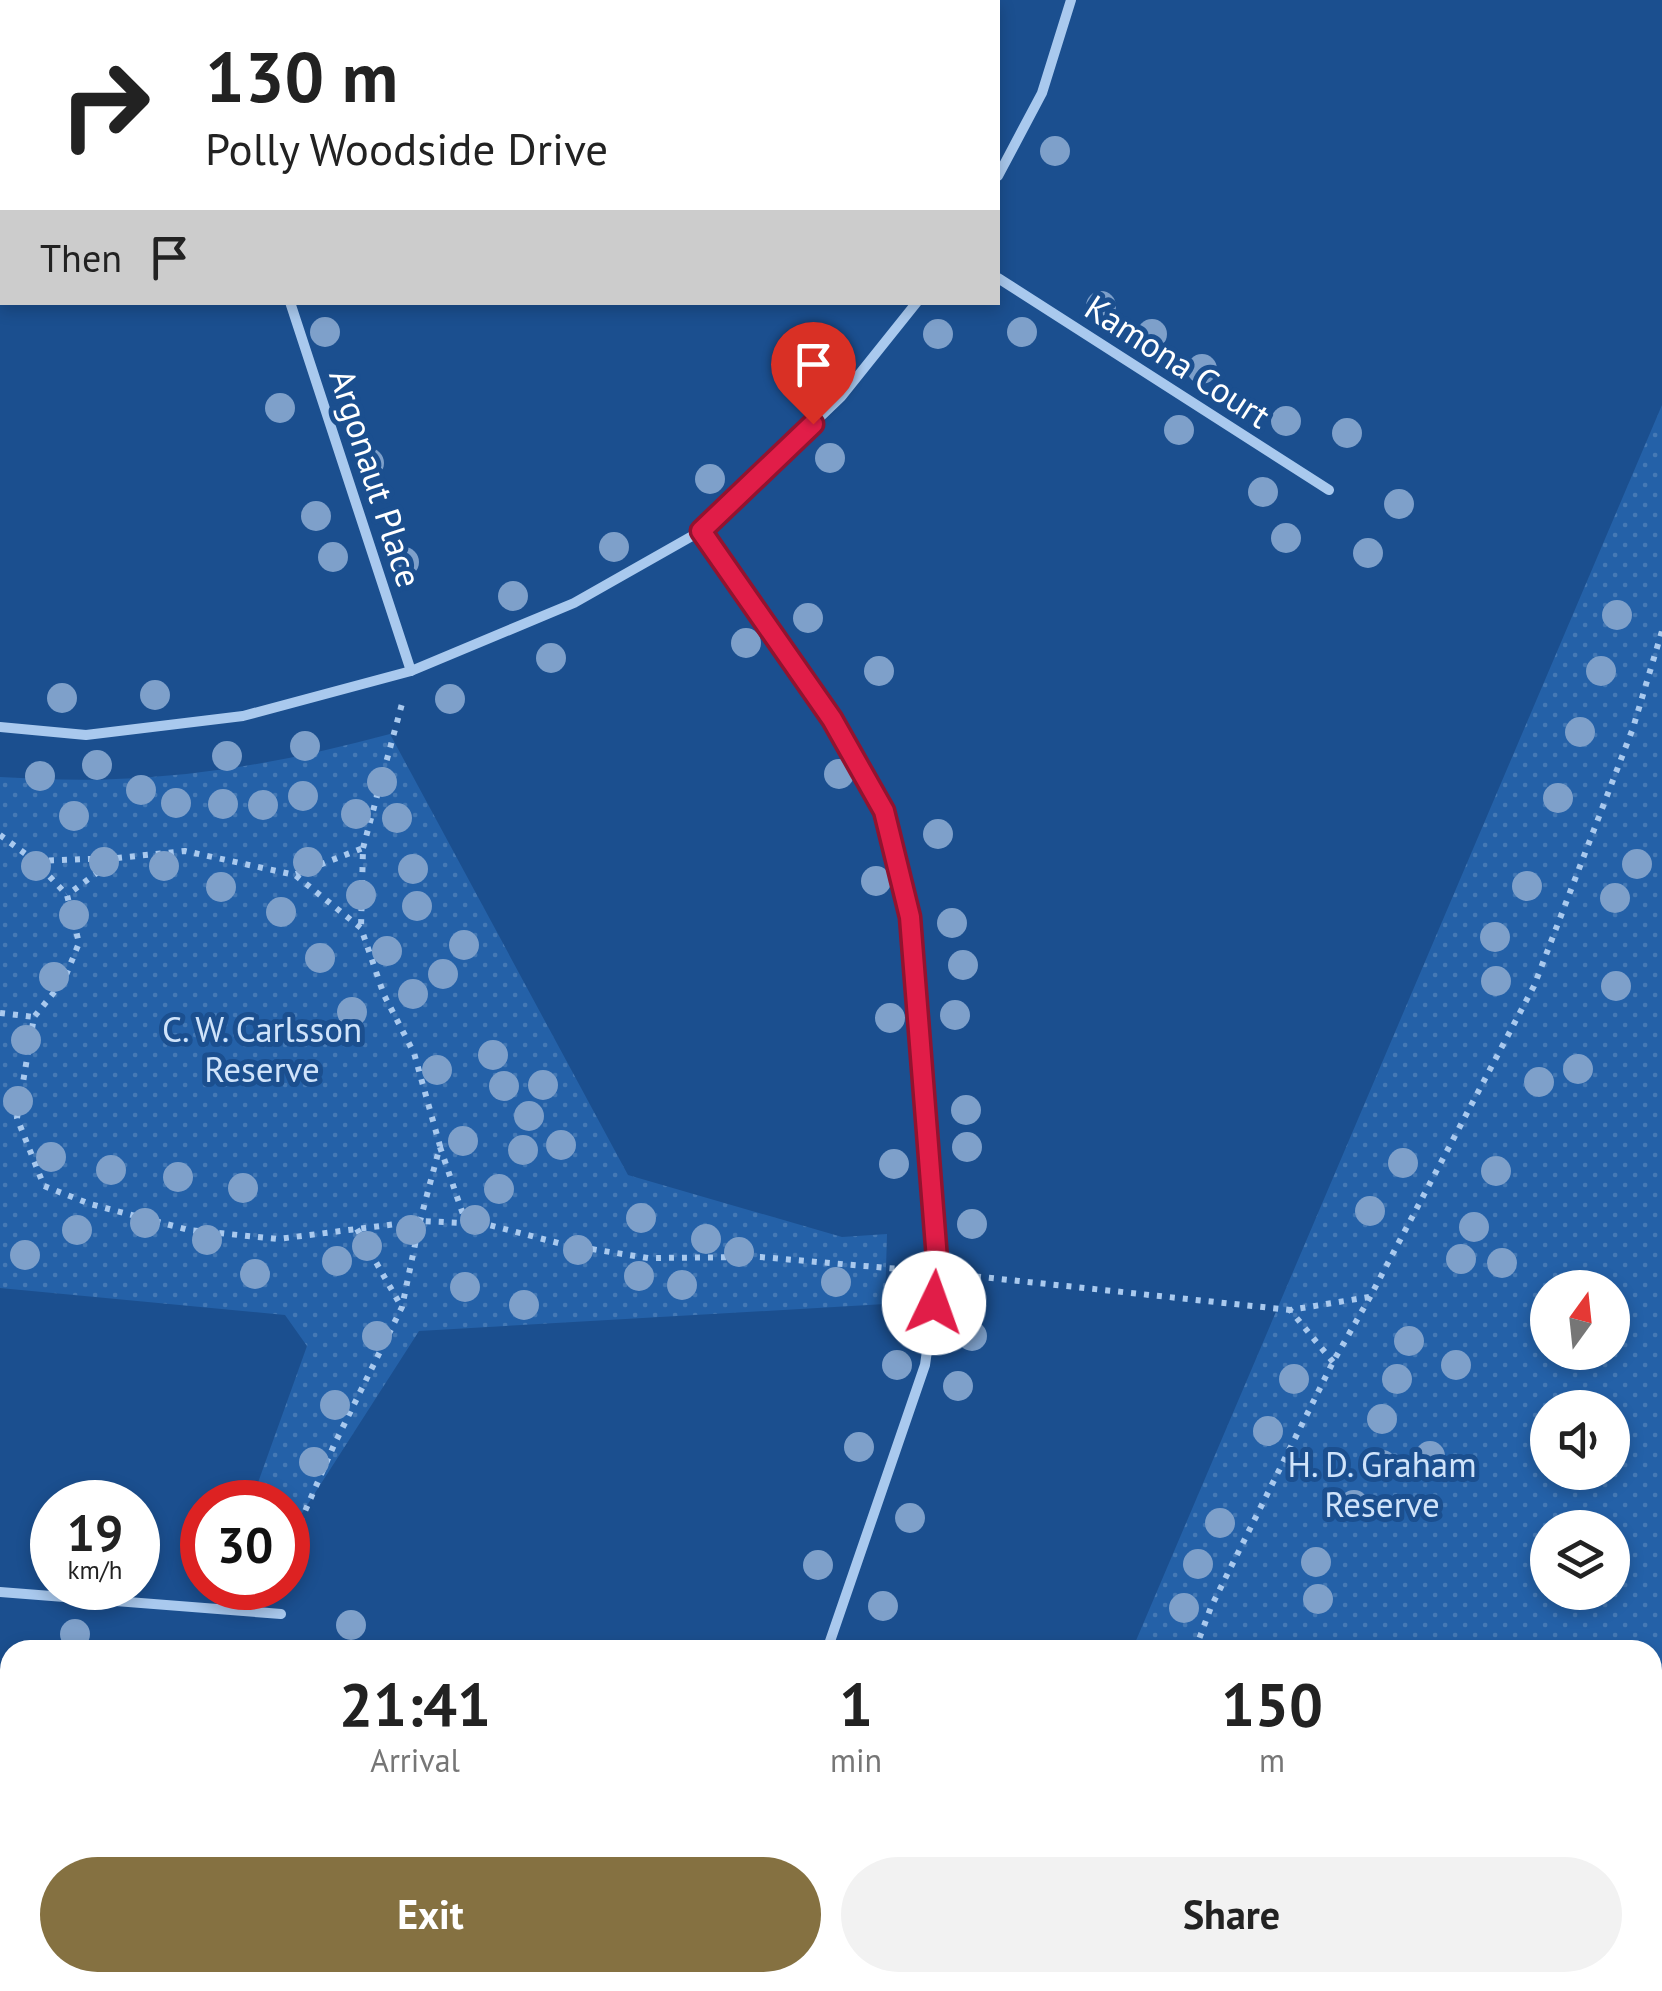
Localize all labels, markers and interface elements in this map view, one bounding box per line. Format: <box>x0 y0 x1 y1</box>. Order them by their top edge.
text: 130 m <box>205 31 398 121</box>
icon: right <box>40 40 170 170</box>
text: Polly Woodside Drive <box>205 119 608 177</box>
icon: arrive <box>142 230 197 285</box>
text: Then <box>40 233 122 282</box>
street label: Kamona Court <box>1077 284 1280 438</box>
pin <box>771 322 856 425</box>
icon: arrive <box>786 337 841 392</box>
street label: Argonaut Place <box>319 363 433 593</box>
park label: C. W. Carlsson Reserve <box>162 1006 362 1092</box>
position arrow <box>882 1251 986 1355</box>
north arrow <box>1530 1270 1630 1370</box>
map controls <box>1530 1270 1630 1610</box>
button: sound <box>1530 1390 1630 1490</box>
park label: H. D. Graham Reserve <box>1287 1441 1477 1527</box>
speed limit sign: 30 <box>180 1480 310 1610</box>
text: 19 <box>67 1500 123 1565</box>
button: layers <box>1530 1510 1630 1610</box>
text: km/h <box>68 1554 122 1586</box>
text: 21:41 <box>339 1665 491 1743</box>
text: 1 <box>839 1665 873 1743</box>
text: 150 <box>1221 1665 1323 1743</box>
text: Arrival <box>370 1739 460 1781</box>
text: min <box>830 1739 882 1781</box>
text: m <box>1259 1739 1285 1781</box>
button: Exit <box>40 1857 821 1972</box>
button: Share <box>841 1857 1622 1972</box>

